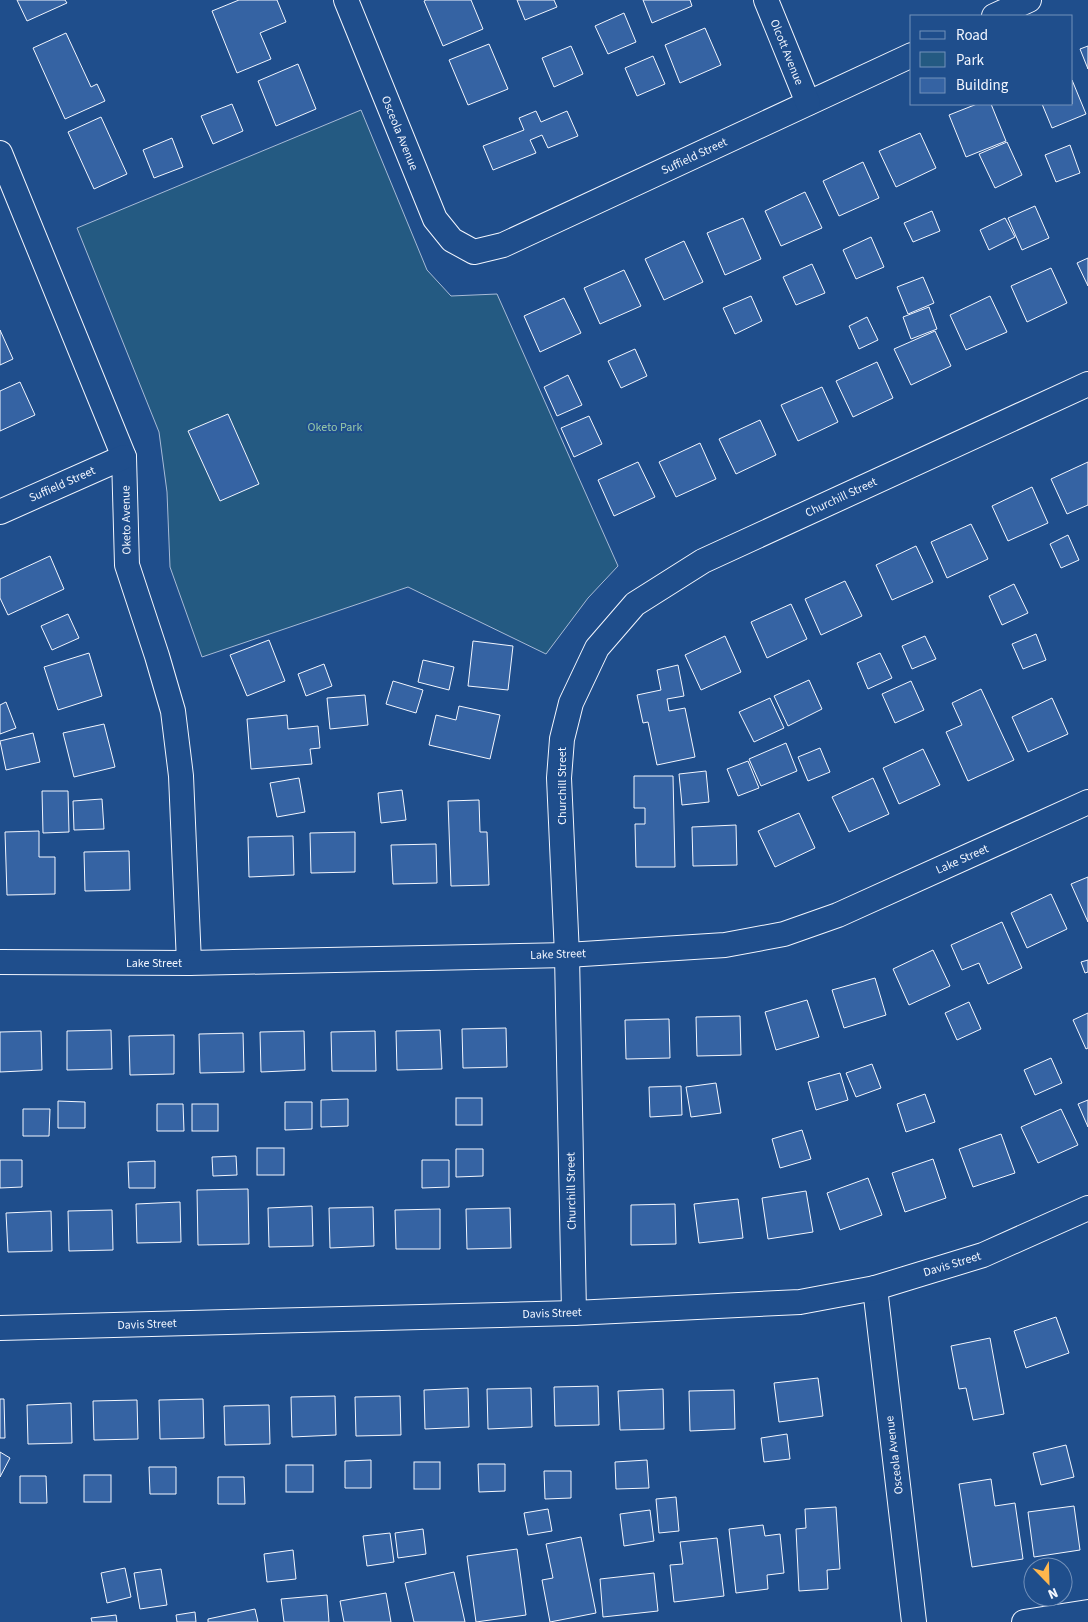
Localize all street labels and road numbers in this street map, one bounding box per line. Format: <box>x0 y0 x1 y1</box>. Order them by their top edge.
street label: Olcott Avenue <box>766 17 808 88</box>
street label: Osceola Avenue <box>377 93 422 173</box>
street label: Suffield Street <box>658 134 730 179</box>
street label: Suffield Street <box>26 462 98 507</box>
street label: Churchill Street <box>802 473 880 522</box>
street label: Oketo Avenue <box>117 485 136 555</box>
street label: Churchill Street <box>554 747 571 825</box>
street label: Lake Street <box>933 840 991 879</box>
street label: Lake Street <box>530 945 586 964</box>
street label: Lake Street <box>126 955 182 972</box>
street label: Churchill Street <box>562 1152 581 1230</box>
street label: Davis Street <box>921 1248 983 1281</box>
street label: Davis Street <box>522 1304 582 1323</box>
street label: Davis Street <box>117 1315 177 1334</box>
street label: Osceola Avenue <box>881 1415 908 1495</box>

